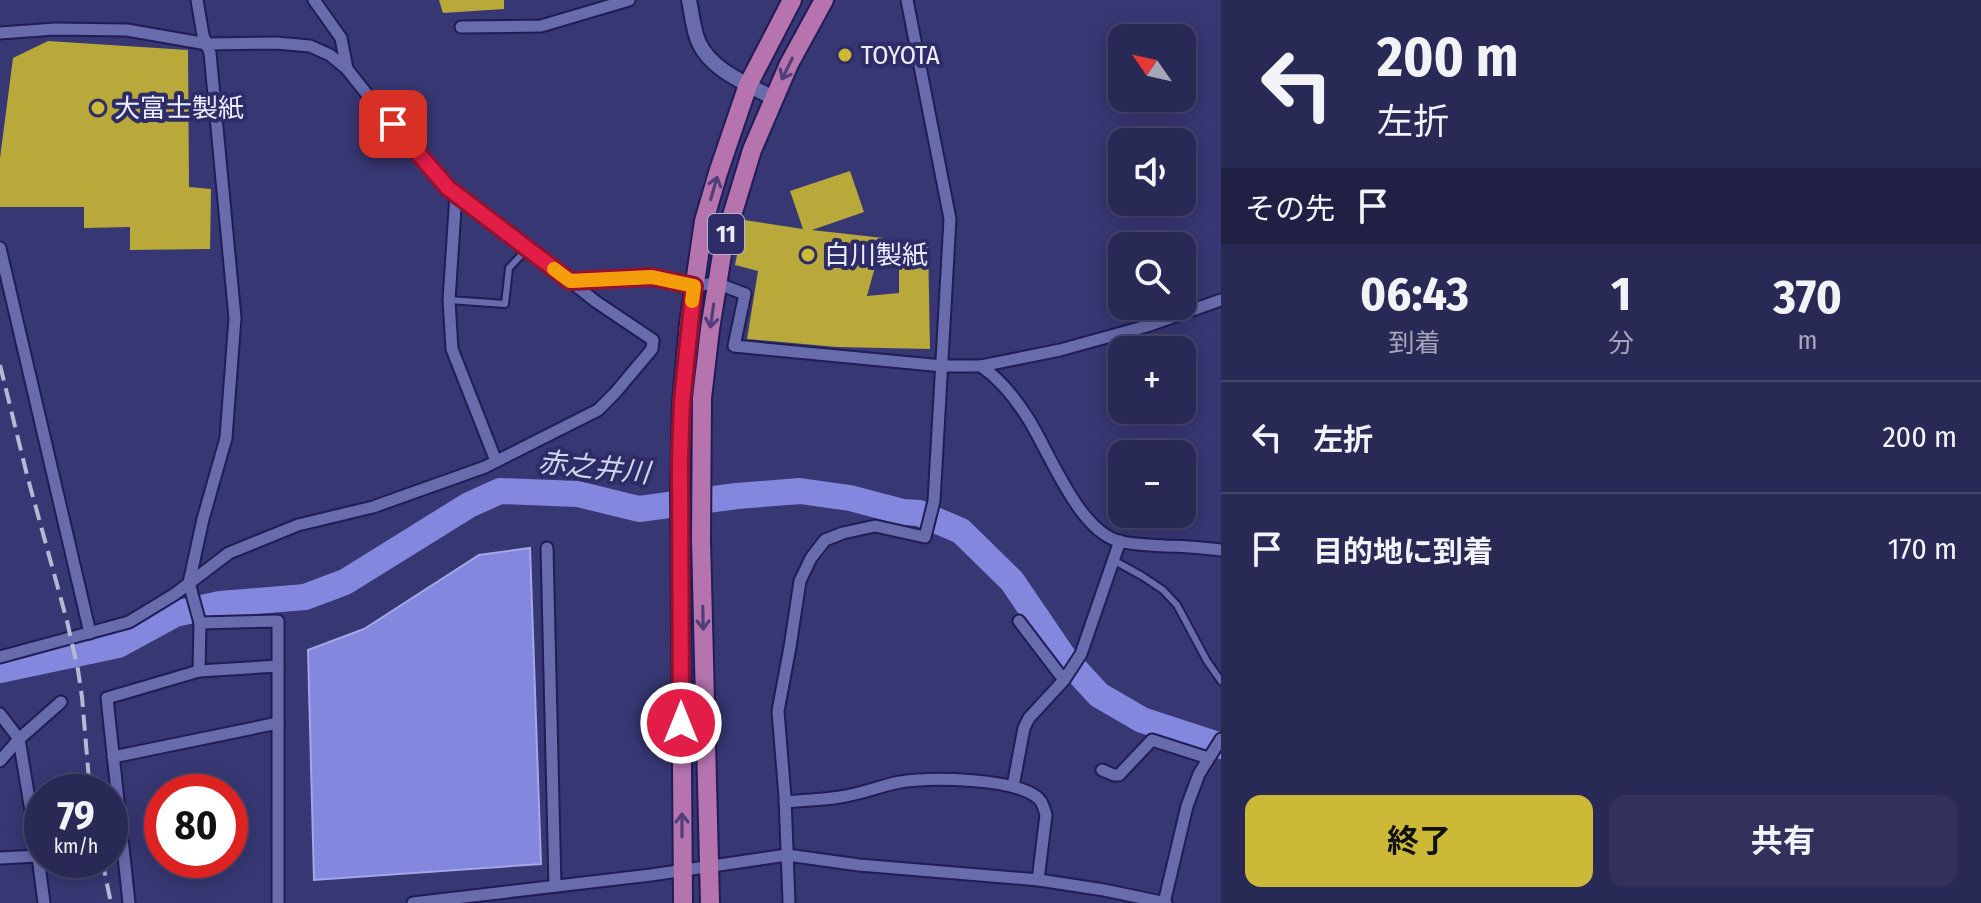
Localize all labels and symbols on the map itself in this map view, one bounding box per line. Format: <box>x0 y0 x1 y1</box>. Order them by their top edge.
north arrow <box>1108 24 1196 112</box>
place label: TOYOTA <box>861 40 940 71</box>
marker: TOYOTA <box>836 46 854 64</box>
one-way arrow <box>779 56 794 80</box>
pin <box>359 90 427 158</box>
place label: 大富士製紙 <box>114 93 244 124</box>
marker: 大富士製紙 <box>89 99 107 117</box>
one-way arrow <box>707 176 722 202</box>
road number: 11 <box>708 214 744 254</box>
place label: 白川製紙 <box>824 240 928 271</box>
marker: 白川製紙 <box>799 246 817 264</box>
one-way arrow <box>704 303 719 328</box>
water label: 赤之井川 <box>537 445 654 490</box>
one-way arrow <box>696 604 711 631</box>
position arrow <box>639 681 723 765</box>
speed limit sign: 80 <box>144 774 248 878</box>
one-way arrow <box>674 812 690 839</box>

